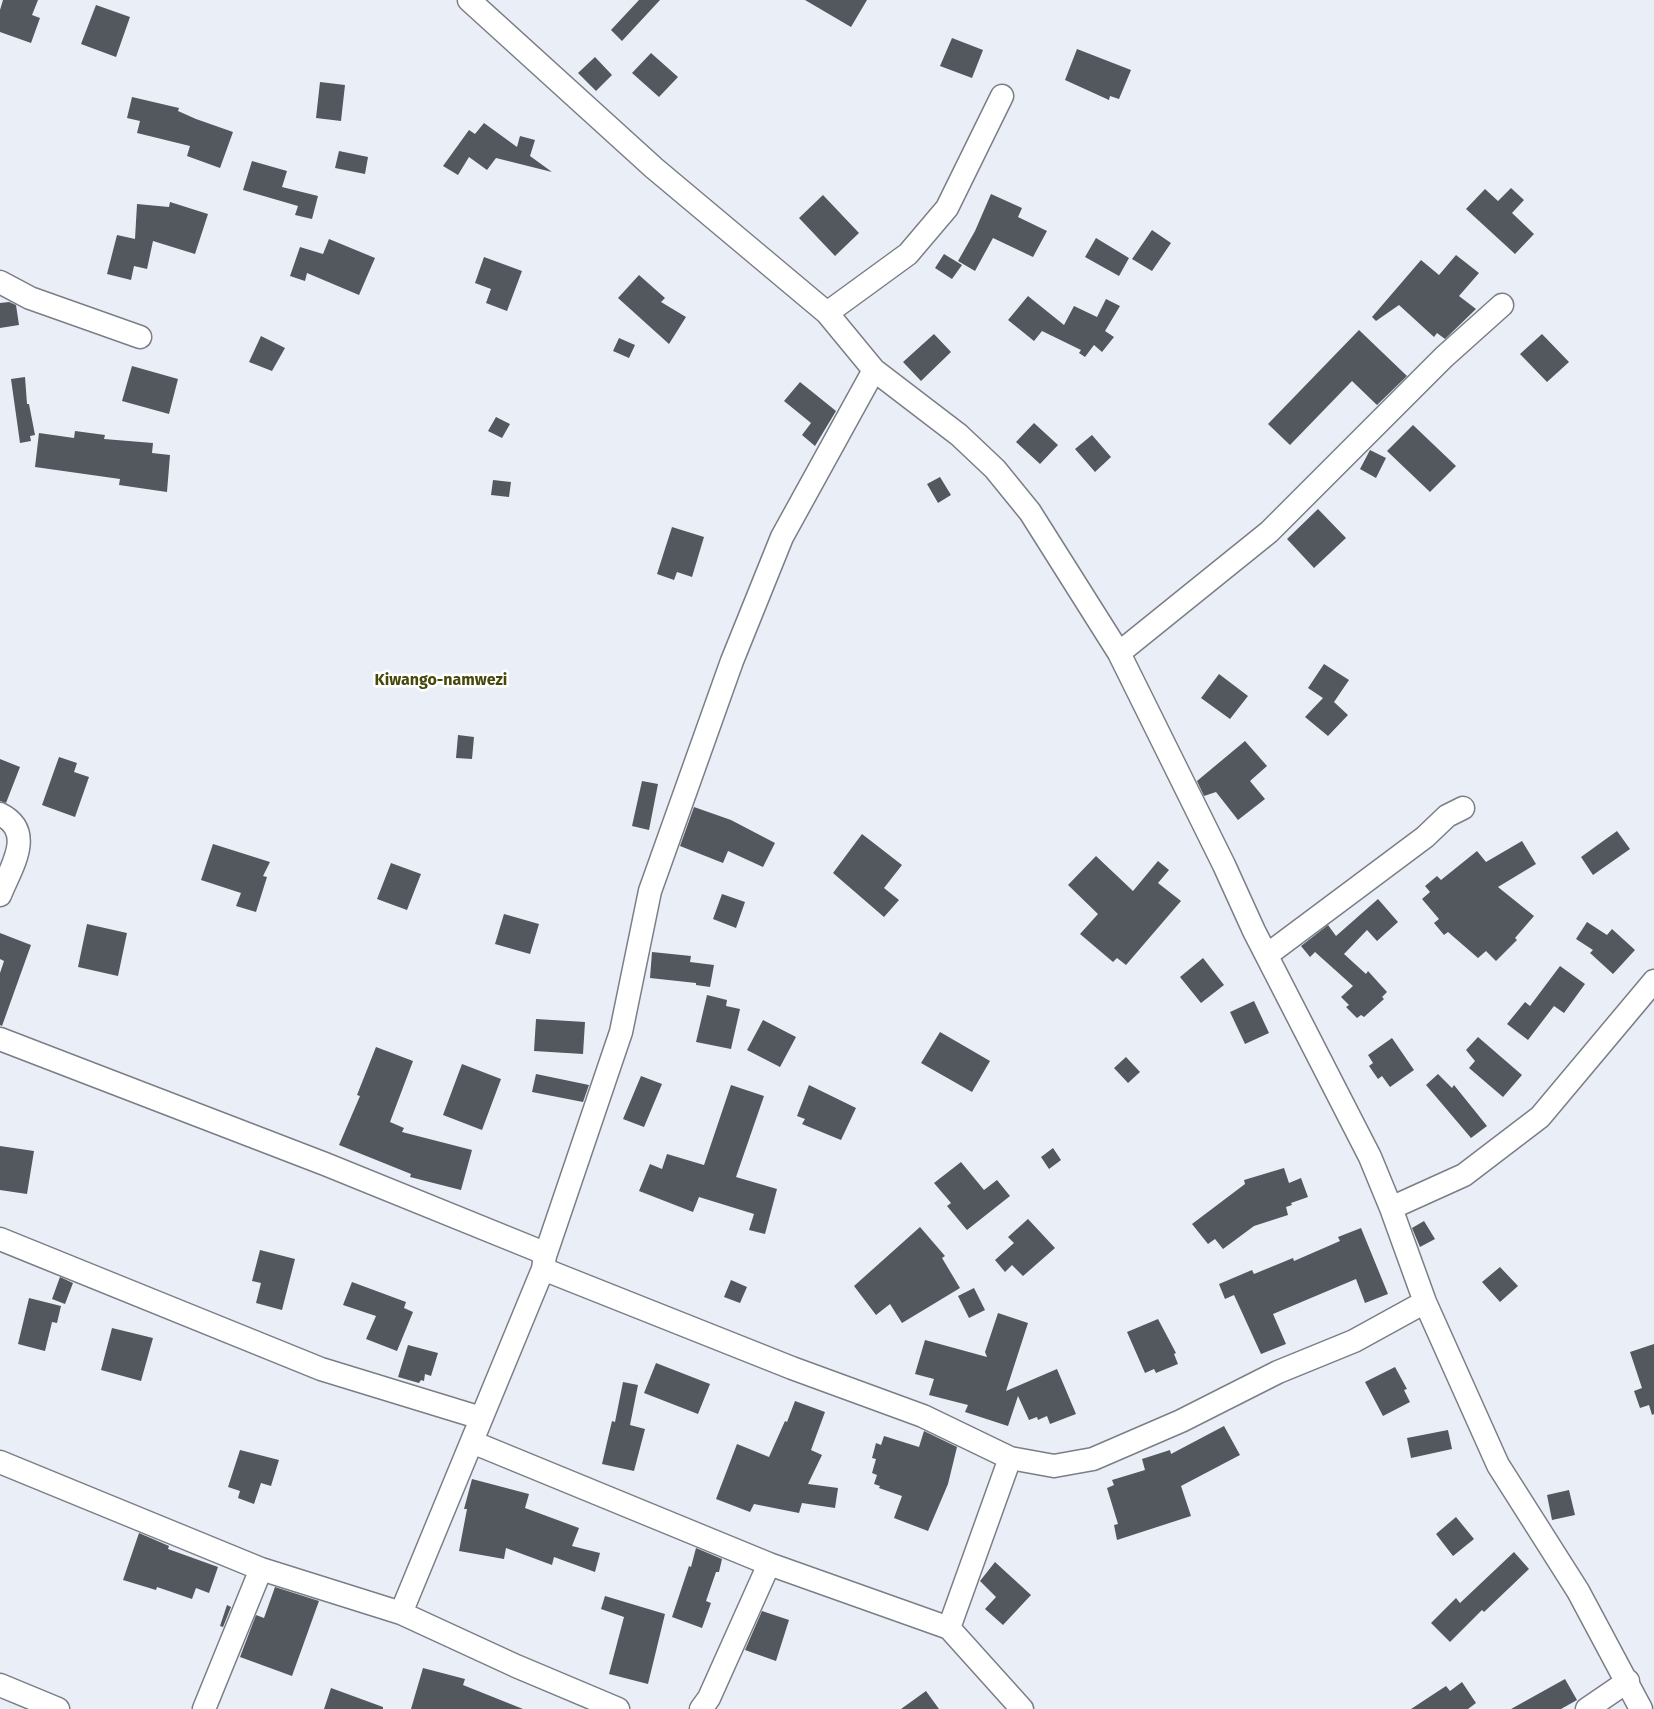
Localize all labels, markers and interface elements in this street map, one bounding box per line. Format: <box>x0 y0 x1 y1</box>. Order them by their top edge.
district label: Kiwango-namwezi <box>375 671 507 691</box>

